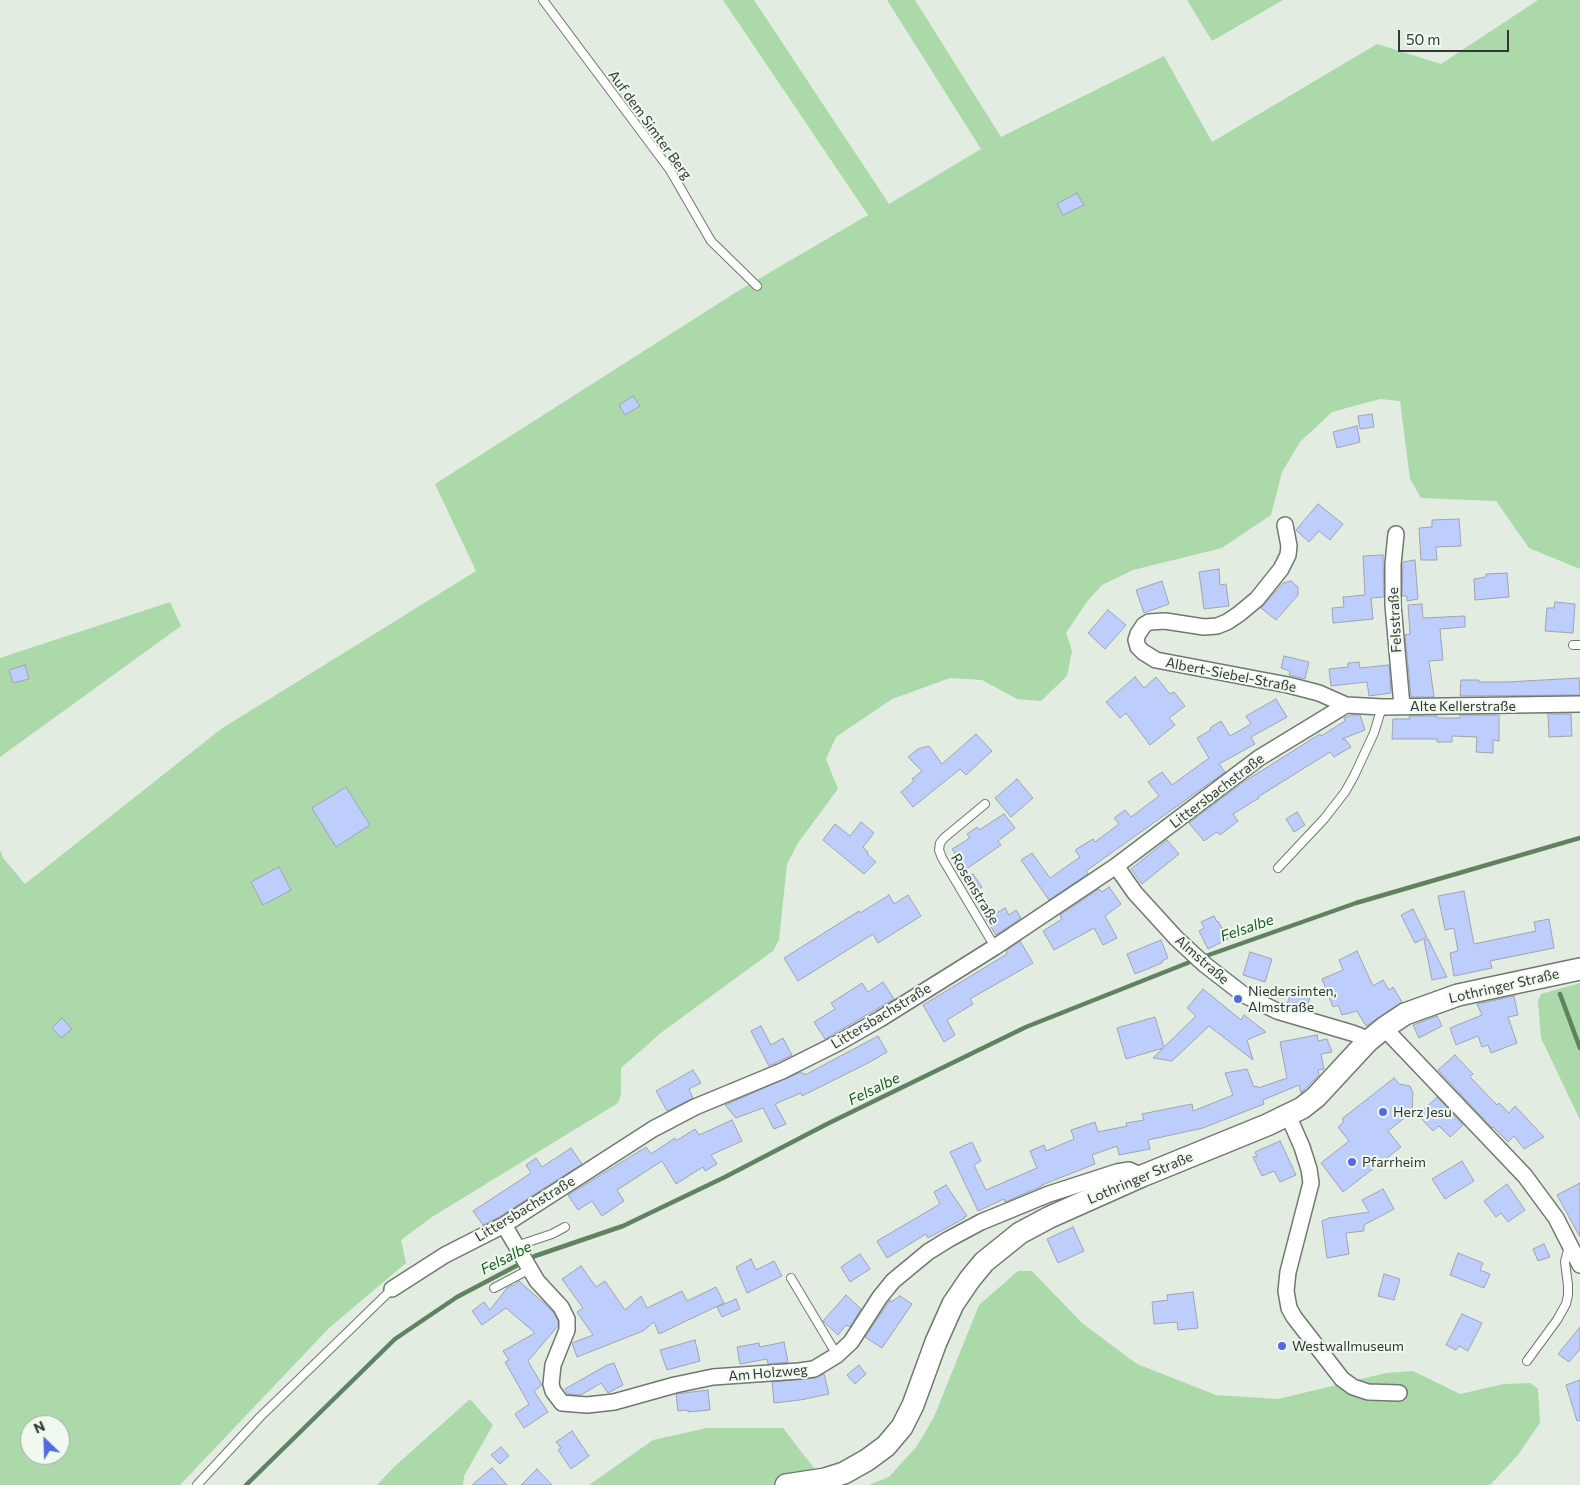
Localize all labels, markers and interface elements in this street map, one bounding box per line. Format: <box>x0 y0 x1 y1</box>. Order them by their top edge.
scale bar <box>1400 20 1511 52</box>
text: 50 m <box>1406 30 1440 48</box>
street label: Auf dem Simter Berg <box>605 67 695 183</box>
street label: Felsstraße <box>1385 587 1405 653</box>
street label: Albert-Siebel-Straße <box>1164 654 1298 696</box>
street label: Alte Kellerstraße <box>1410 698 1516 714</box>
street label: Littersbachstraße <box>1167 750 1267 832</box>
street label: Rosenstraße <box>947 851 1003 927</box>
water label: Felsalbe <box>1218 910 1276 946</box>
street label: Almstraße <box>1172 932 1232 988</box>
street label: Lothringer Straße <box>1447 965 1561 1007</box>
street label: Littersbachstraße <box>828 980 934 1052</box>
place label: Niedersimten, Almstraße <box>1248 983 1337 1016</box>
marker: Niedersimten, Almstraße <box>1232 993 1244 1005</box>
water label: Felsalbe <box>845 1069 903 1109</box>
place label: Herz Jesu <box>1393 1104 1452 1120</box>
marker: Herz Jesu <box>1377 1106 1389 1118</box>
street label: Lothringer Straße <box>1085 1148 1195 1208</box>
place label: Pfarrheim <box>1362 1154 1426 1170</box>
marker: Pfarrheim <box>1346 1156 1358 1168</box>
street label: Littersbachstraße <box>472 1173 578 1245</box>
water label: Felsalbe <box>477 1237 535 1279</box>
place label: Westwallmuseum <box>1292 1338 1404 1354</box>
marker: Westwallmuseum <box>1276 1340 1288 1352</box>
street label: Am Holzweg <box>727 1361 809 1385</box>
north arrow <box>20 1415 70 1465</box>
text: N <box>31 1417 47 1437</box>

